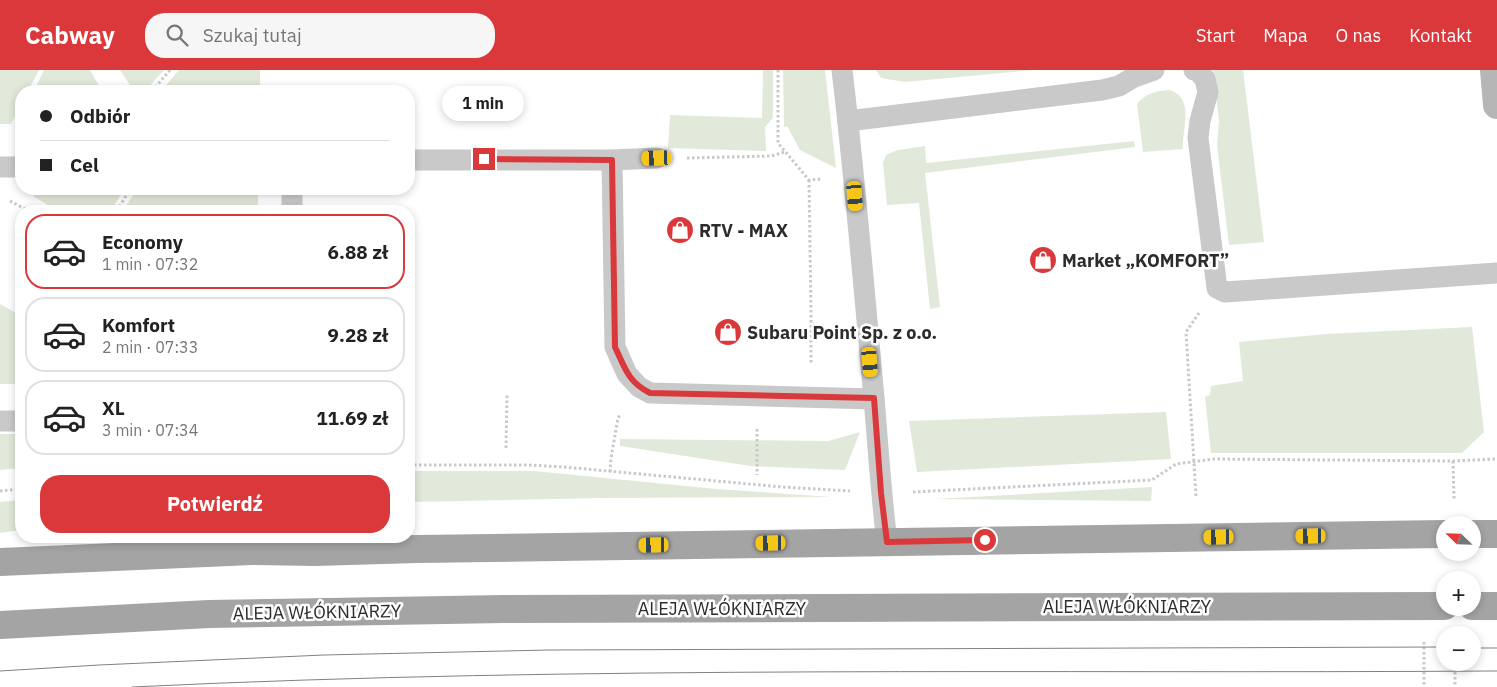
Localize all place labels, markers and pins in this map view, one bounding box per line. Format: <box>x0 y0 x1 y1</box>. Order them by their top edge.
shop icon: RTV - MAX <box>665 215 695 245</box>
place label: RTV - MAX <box>699 219 788 242</box>
shop icon: Market „KOMFORT” <box>1028 245 1058 275</box>
place label: Market „KOMFORT” <box>1062 249 1229 272</box>
shop icon: Subaru Point Sp. z o.o. <box>713 317 743 347</box>
place label: Subaru Point Sp. z o.o. <box>747 321 937 344</box>

